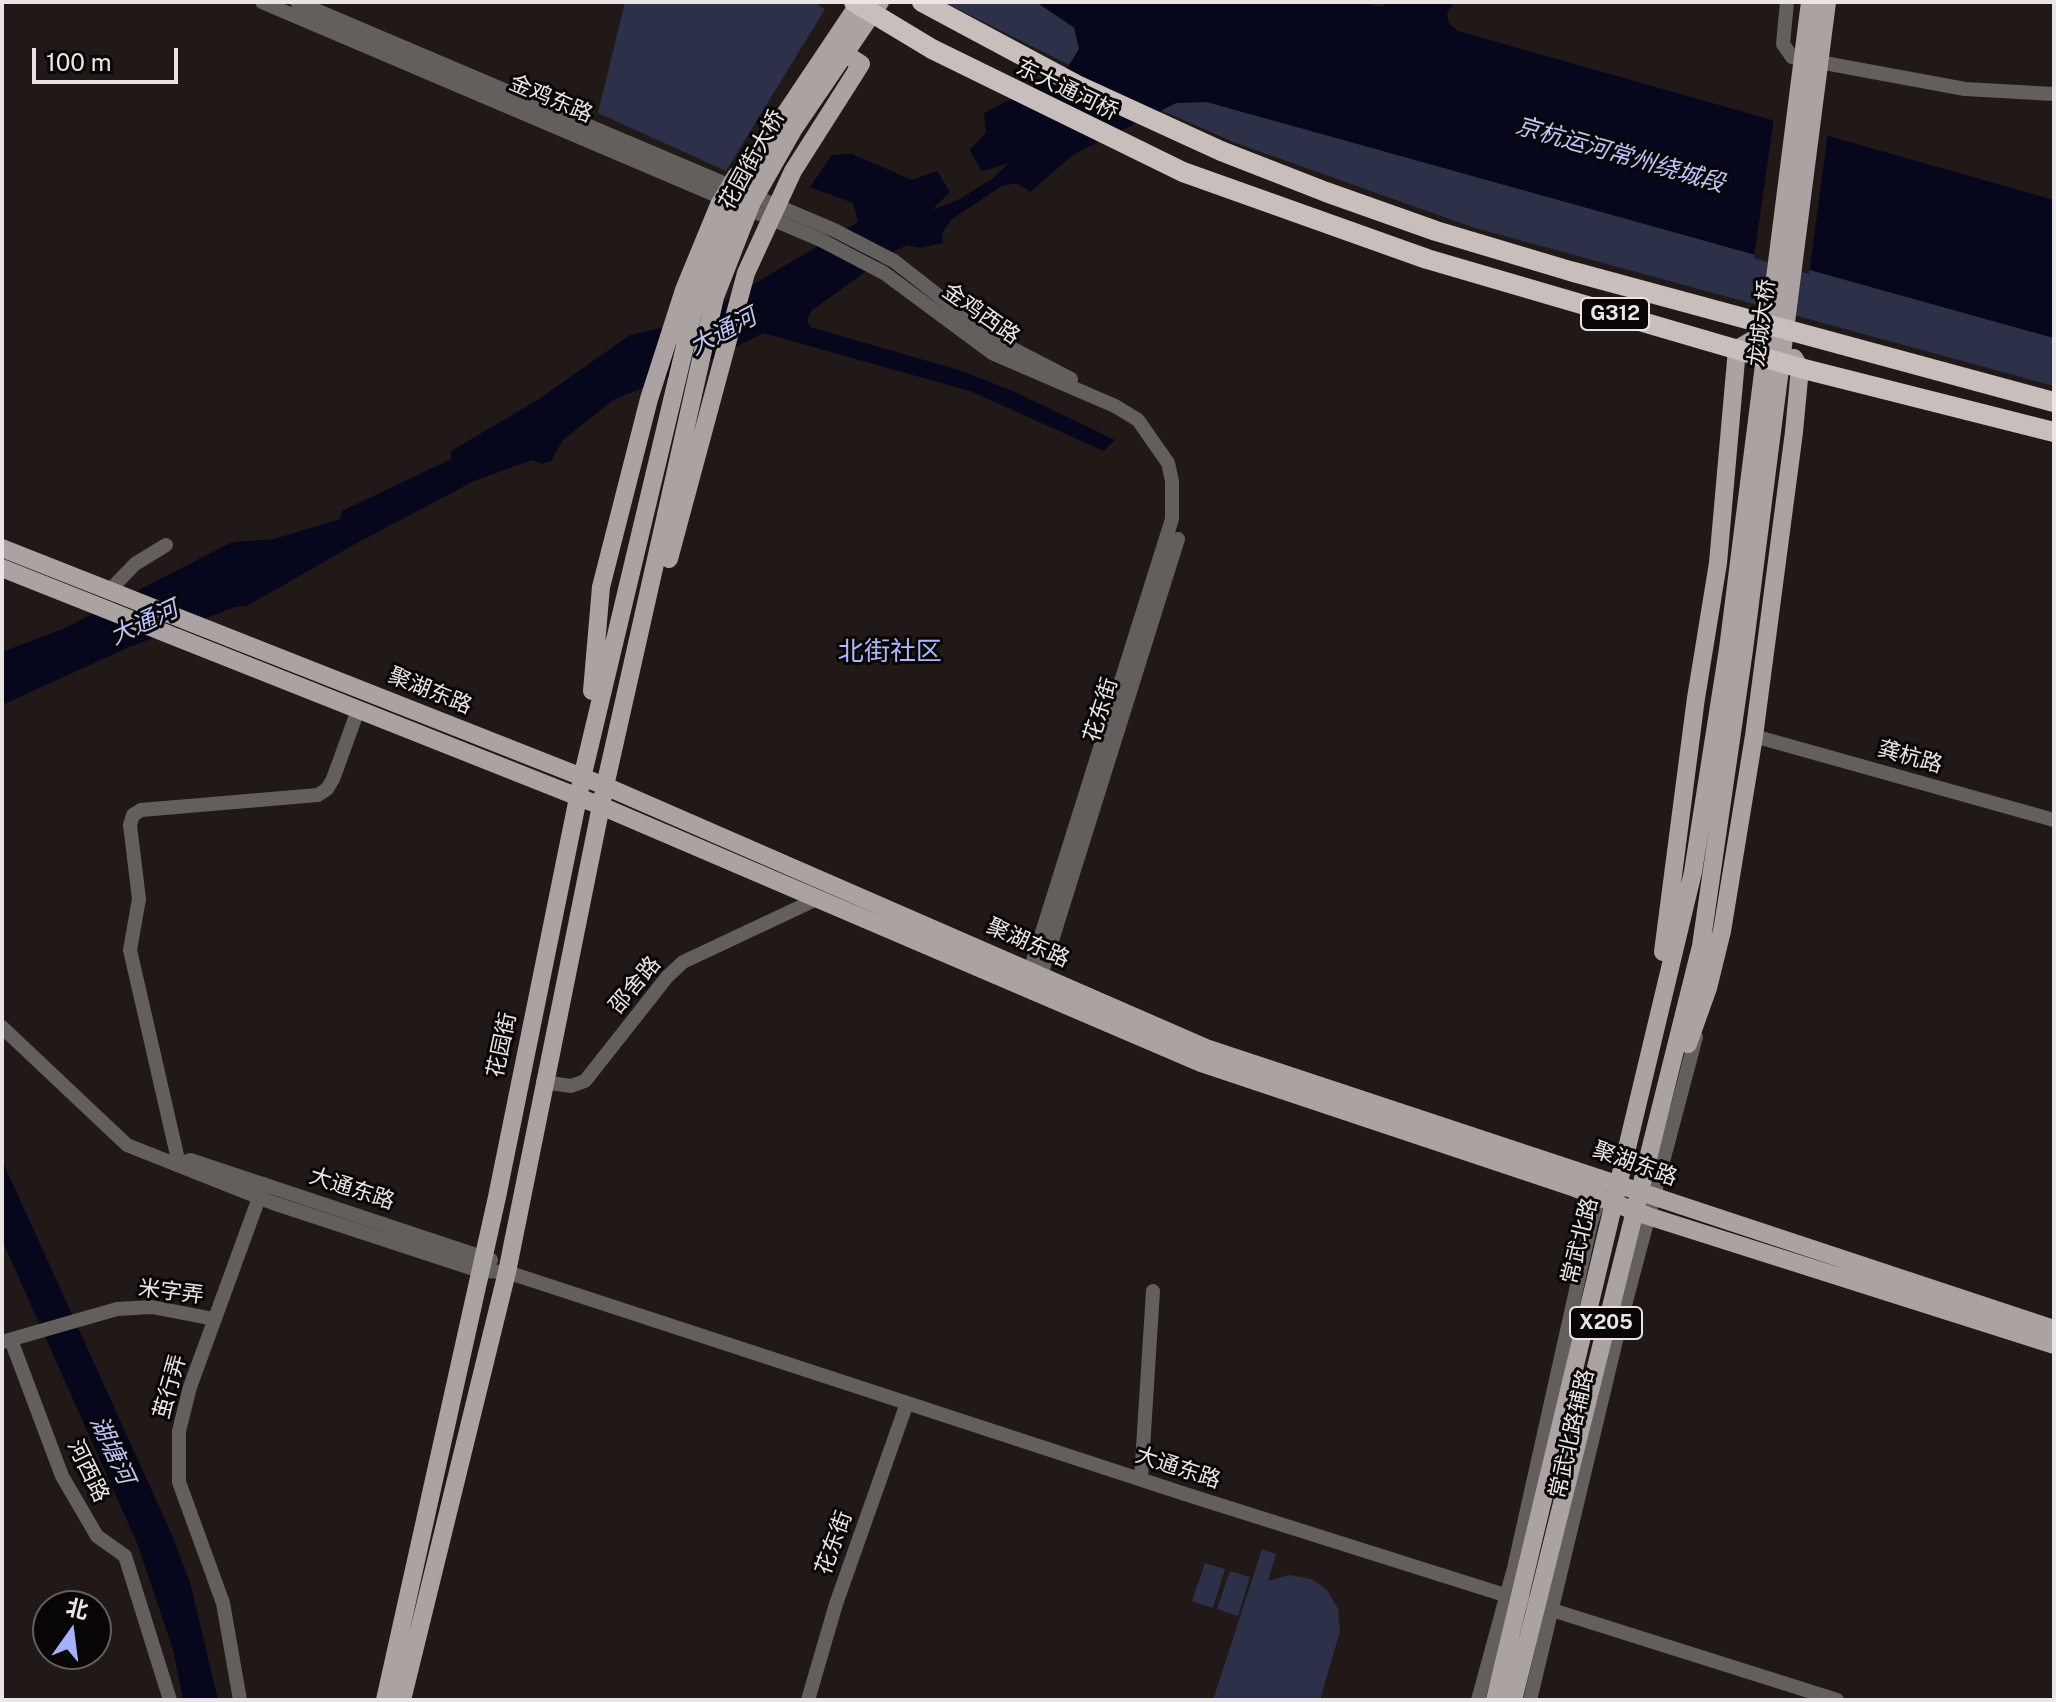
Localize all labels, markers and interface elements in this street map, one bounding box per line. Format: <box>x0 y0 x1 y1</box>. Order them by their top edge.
scale bar <box>36 32 182 82</box>
text: 100 m <box>46 48 112 76</box>
street label: 东大通河桥 <box>1012 54 1122 126</box>
street label: 金鸡东路 <box>505 70 597 128</box>
street label: 花园街大桥 <box>714 105 790 215</box>
water label: 京杭运河常州绕城段 <box>1512 111 1728 199</box>
street label: 金鸡西路 <box>937 278 1025 350</box>
street label: 龙城大桥 <box>1744 278 1780 368</box>
road number: G312 <box>1581 298 1649 330</box>
water label: 大通河 <box>684 302 762 362</box>
water label: 大通河 <box>105 595 183 651</box>
district label: 北街社区 <box>838 636 942 668</box>
street label: 聚湖东路 <box>384 662 476 720</box>
street label: 花东街 <box>1079 675 1123 745</box>
street label: 龚杭路 <box>1875 735 1945 779</box>
street label: 聚湖东路 <box>982 913 1074 973</box>
street label: 邵舍路 <box>604 951 666 1019</box>
street label: 花园街 <box>482 1010 522 1080</box>
street label: 聚湖东路 <box>1589 1137 1681 1191</box>
street label: 大通东路 <box>306 1163 398 1215</box>
street label: 常武北路 <box>1557 1195 1603 1287</box>
street label: 米字弄 <box>137 1275 205 1309</box>
road number: X205 <box>1570 1307 1642 1339</box>
street label: 茧行弄 <box>148 1352 192 1422</box>
street label: 常武北路辅路 <box>1544 1367 1600 1501</box>
water label: 湖塘河 <box>84 1411 140 1489</box>
street label: 河西路 <box>62 1436 114 1506</box>
street label: 大通东路 <box>1132 1442 1224 1494</box>
street label: 花东街 <box>810 1507 858 1579</box>
north arrow <box>32 1590 112 1670</box>
text: 北 <box>63 1593 91 1624</box>

